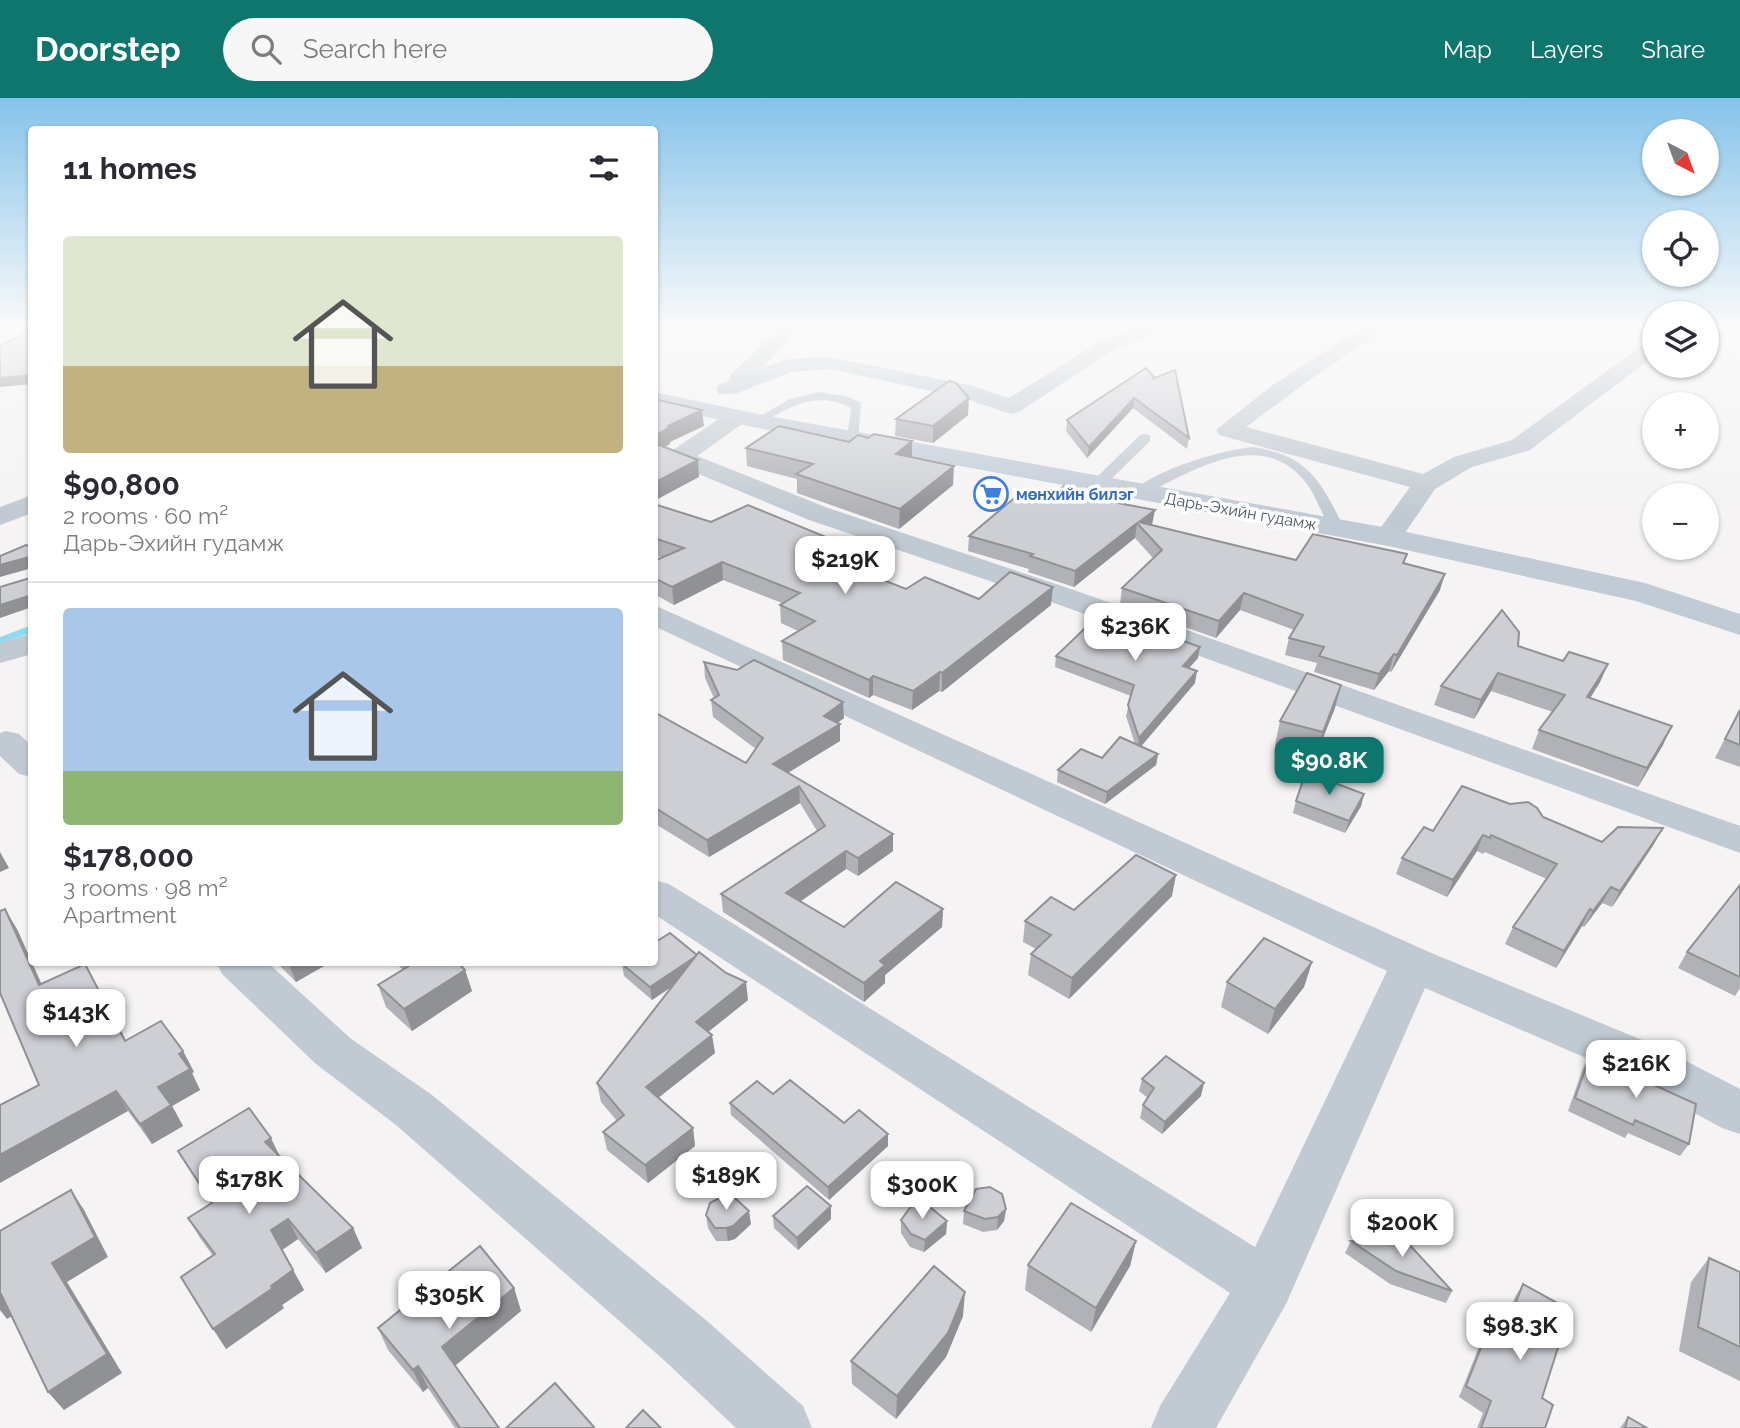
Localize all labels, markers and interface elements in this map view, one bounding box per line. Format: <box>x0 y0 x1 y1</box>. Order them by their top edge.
search box <box>223 18 713 81</box>
text: Doorstep <box>35 30 181 69</box>
icon: search <box>247 30 285 68</box>
text: Search here <box>303 34 447 64</box>
text: Map <box>1443 35 1492 64</box>
text: Layers <box>1530 35 1603 64</box>
text: Share <box>1641 35 1705 64</box>
north arrow <box>1642 119 1718 196</box>
map controls <box>1642 119 1719 560</box>
icon: filters <box>585 149 623 187</box>
text: 11 homes <box>63 151 197 186</box>
button: locate <box>1642 210 1719 287</box>
icon: home <box>280 281 406 407</box>
button: layers <box>1642 301 1719 378</box>
button: + <box>1642 392 1719 469</box>
text: $90,800 <box>63 467 180 502</box>
supermarket icon: мөнхийн билэг <box>972 475 1010 513</box>
button: − <box>1642 483 1719 560</box>
place label: мөнхийн билэг <box>1016 485 1134 504</box>
street label: Дарь-Эхийн гудамж <box>1163 489 1319 534</box>
text: 2 rooms · 60 m² <box>63 502 228 529</box>
text: Дарь-Эхийн гудамж <box>63 529 284 556</box>
pin: $219K <box>796 536 894 596</box>
text: $219K <box>811 545 879 572</box>
pin: $236K <box>1086 603 1184 663</box>
text: $236K <box>1100 612 1170 639</box>
icon: home <box>280 653 406 779</box>
pin: $90.8K <box>1272 738 1386 797</box>
text: $90.8K <box>1291 746 1367 773</box>
text: $178,000 <box>63 839 194 874</box>
text: 3 rooms · 98 m² <box>63 874 228 901</box>
text: Apartment <box>63 901 177 928</box>
pin: $143K <box>27 990 125 1049</box>
text: $143K <box>42 998 110 1025</box>
pin: $216K <box>1587 1040 1685 1100</box>
text: $216K <box>1602 1049 1670 1076</box>
pin: $189K <box>677 1152 775 1212</box>
pin: $178K <box>200 1156 298 1216</box>
text: $189K <box>692 1161 760 1188</box>
pin: $300K <box>873 1162 971 1221</box>
text: $178K <box>215 1165 283 1192</box>
text: $300K <box>887 1170 957 1197</box>
pin: $200K <box>1353 1200 1451 1259</box>
text: $200K <box>1366 1208 1438 1235</box>
pin: $305K <box>400 1272 498 1331</box>
text: $305K <box>414 1280 484 1307</box>
pin: $98.3K <box>1463 1302 1577 1362</box>
text: $98.3K <box>1482 1311 1558 1338</box>

